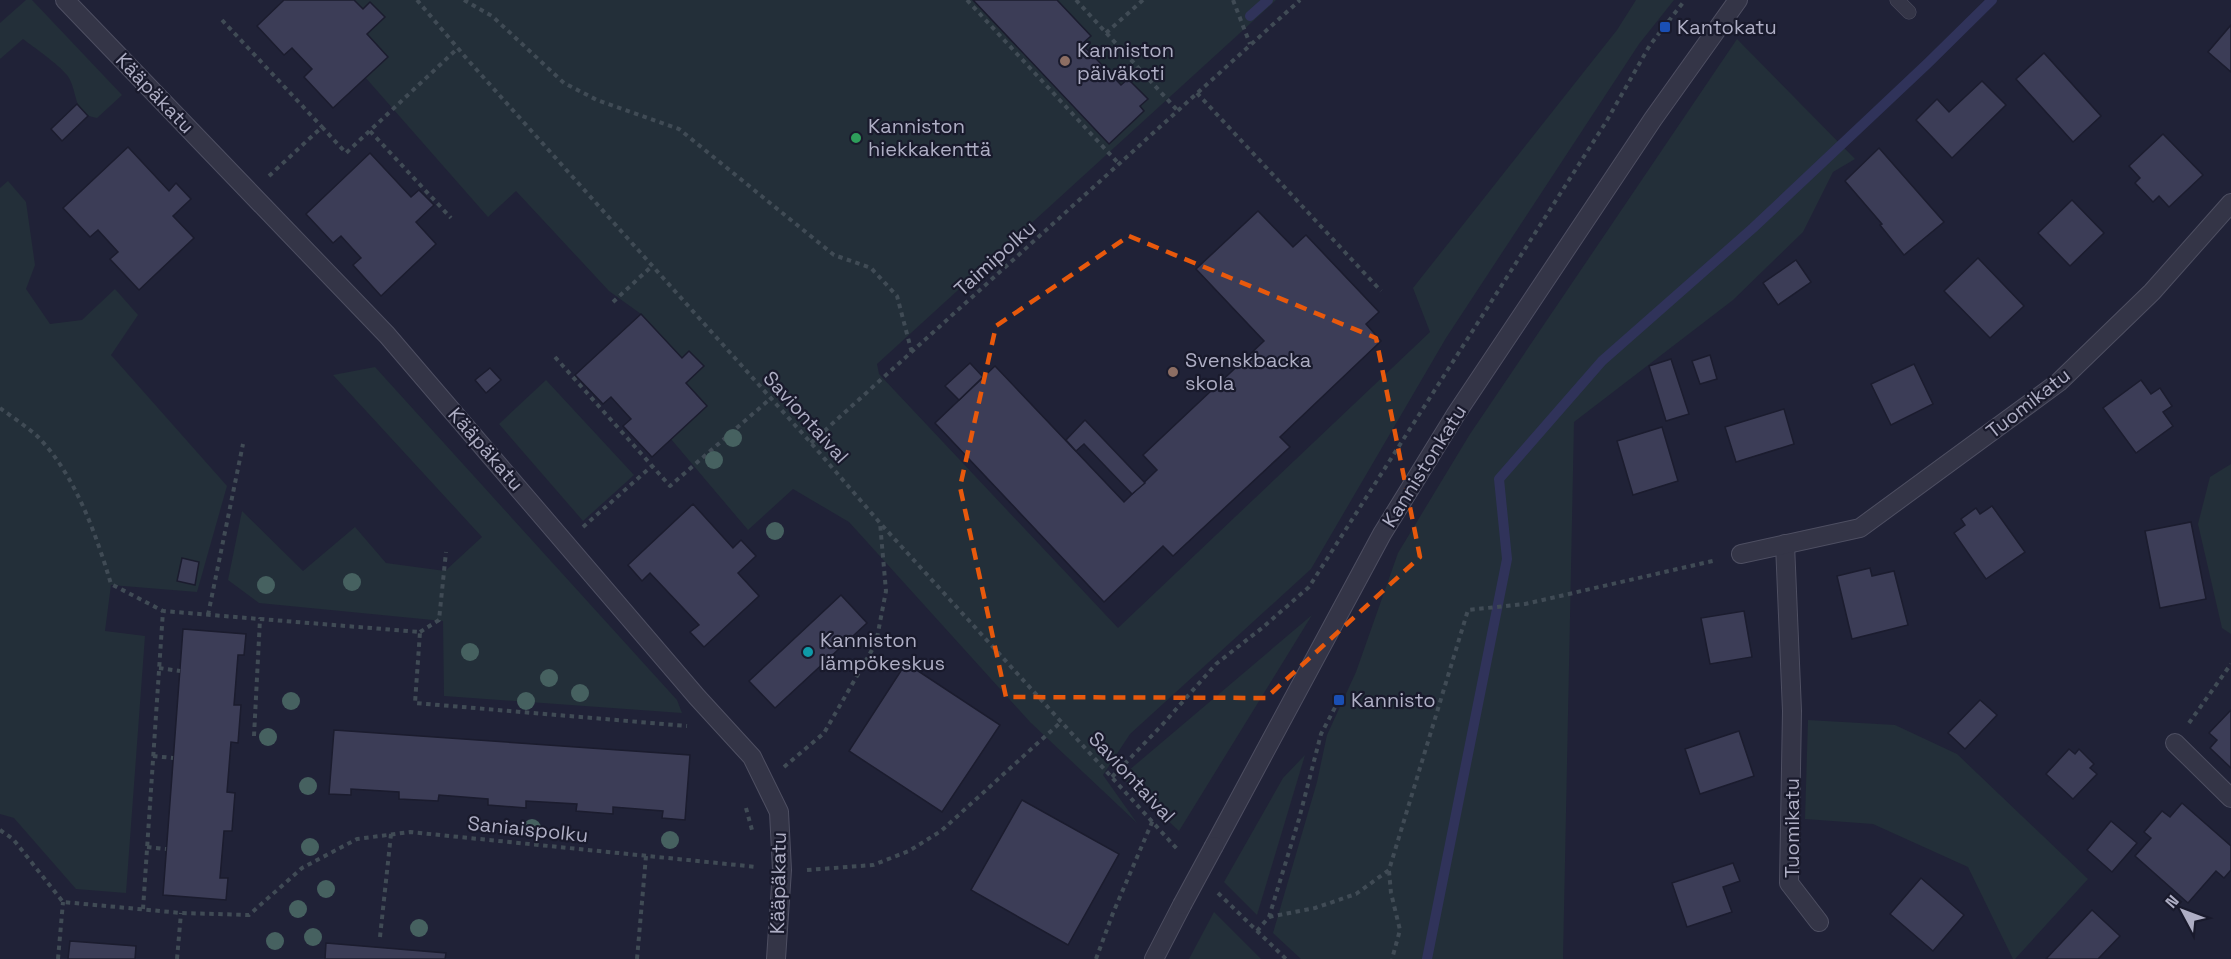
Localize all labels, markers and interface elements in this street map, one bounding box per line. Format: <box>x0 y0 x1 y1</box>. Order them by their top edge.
place label: Kantokatu <box>1677 14 1777 40</box>
marker: Kantokatu <box>1658 20 1672 34</box>
place label: Kanniston päiväkoti <box>1077 37 1174 86</box>
street label: Kääpäkatu <box>110 47 200 139</box>
marker: Kanniston päiväkoti <box>1058 54 1072 68</box>
place label: Kanniston hiekkakenttä <box>868 113 991 162</box>
marker: Kanniston hiekkakenttä <box>849 131 863 145</box>
street label: Taimipolku <box>949 214 1041 302</box>
place label: Svenskbacka skola <box>1185 347 1311 396</box>
street label: Tuomikatu <box>1981 362 2075 444</box>
street label: Saviontaival <box>758 365 854 469</box>
marker: Svenskbacka skola <box>1166 365 1180 379</box>
street label: Kannistonkatu <box>1376 400 1472 532</box>
street label: Kääpäkatu <box>443 402 529 496</box>
place label: Kanniston lämpökeskus <box>820 627 945 676</box>
marker: Kanniston lämpökeskus <box>801 645 815 659</box>
place label: Kannisto <box>1351 687 1436 713</box>
marker: Kannisto <box>1332 693 1346 707</box>
street label: Saviontaival <box>1083 726 1181 828</box>
street label: Tuomikatu <box>1779 778 1805 878</box>
street label: Saniaispolku <box>466 810 590 848</box>
street label: Kääpäkatu <box>764 832 792 934</box>
north arrow <box>2153 881 2213 941</box>
text: N <box>2161 891 2184 912</box>

